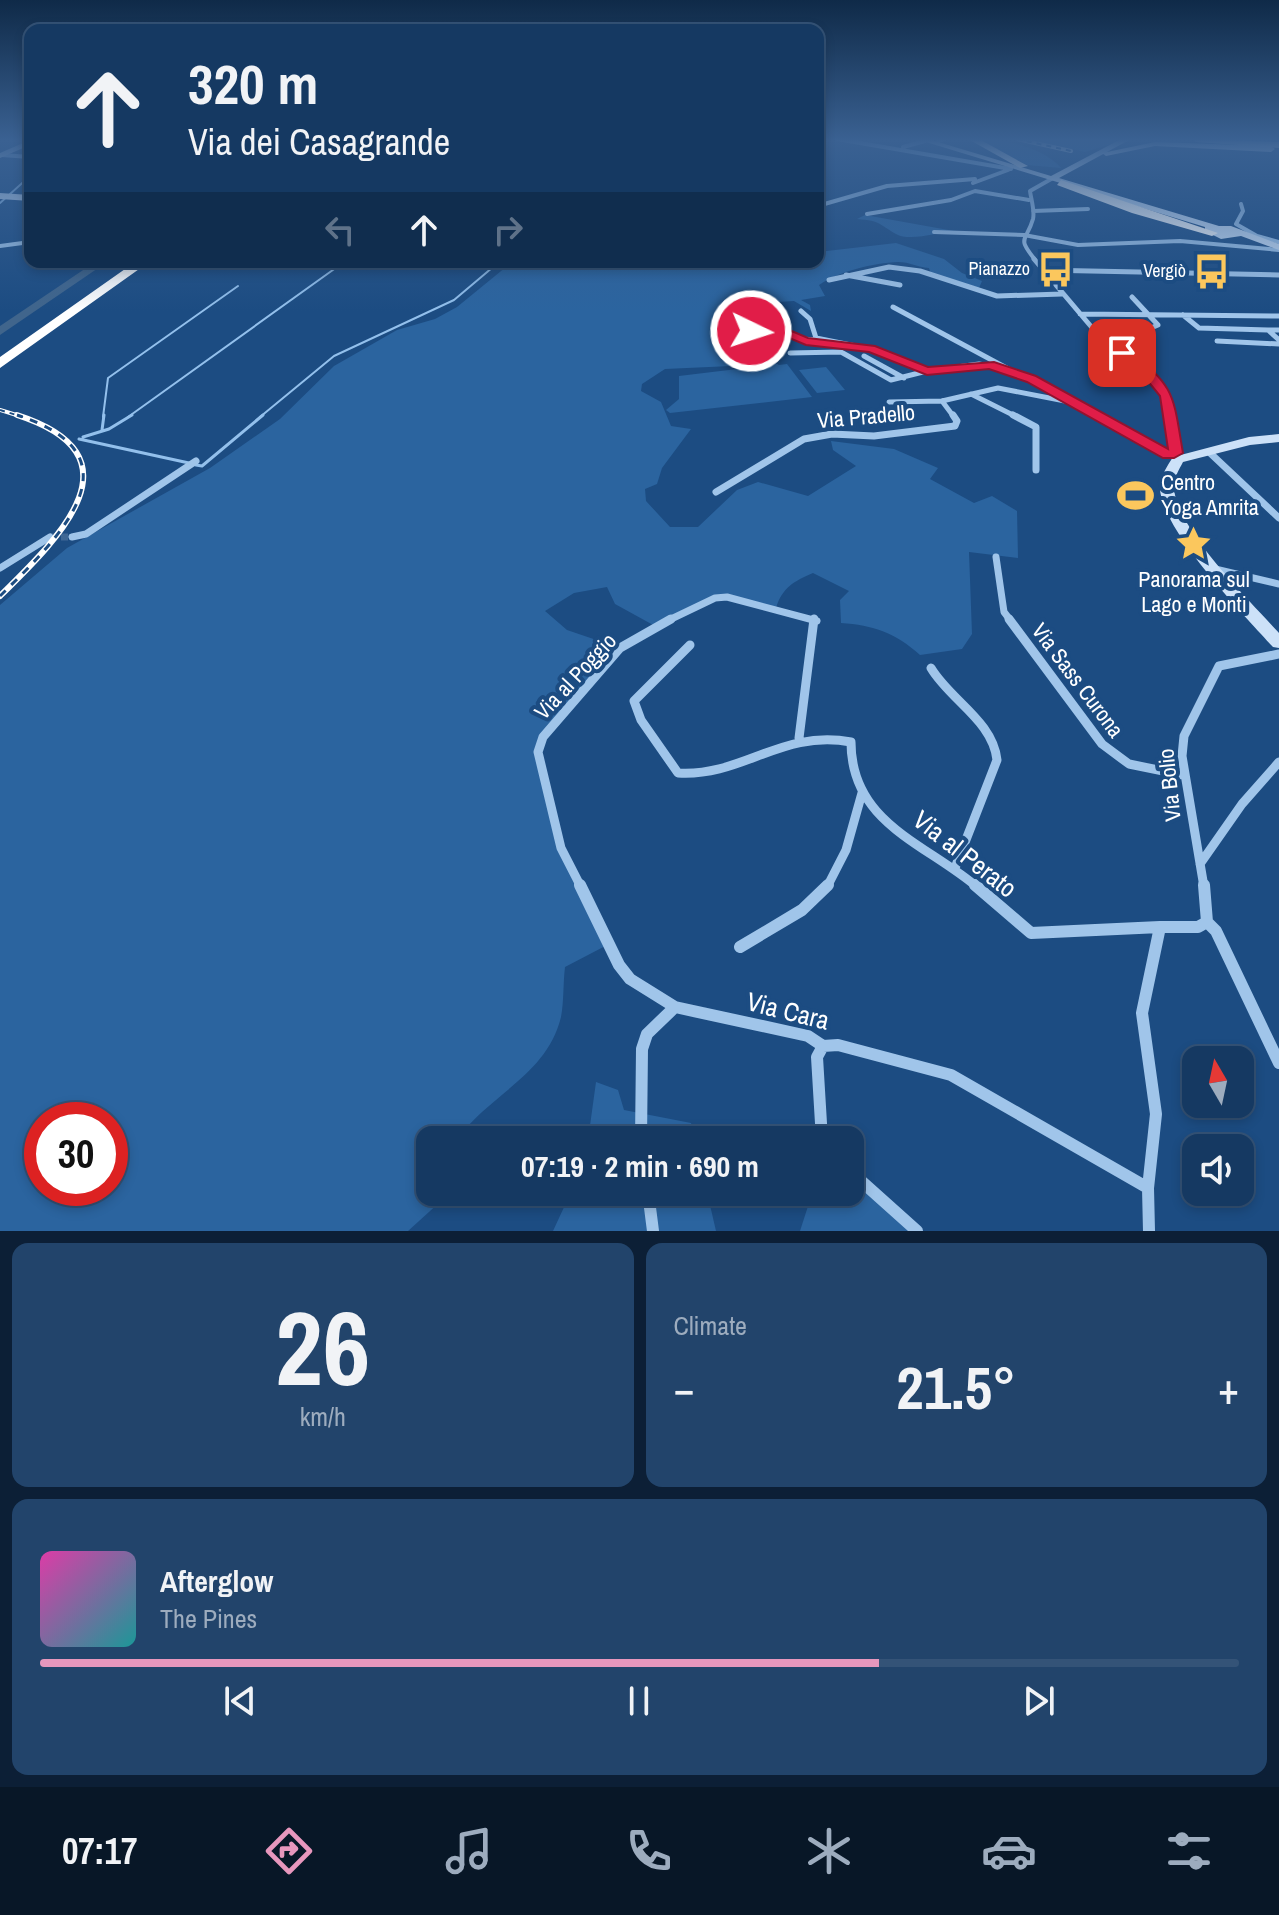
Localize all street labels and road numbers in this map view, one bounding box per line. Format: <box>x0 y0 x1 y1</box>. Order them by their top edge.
street label: Via Pradello <box>816 397 916 435</box>
street label: Via Sass Curona <box>1025 617 1131 743</box>
street label: Via al Poggio <box>527 626 623 726</box>
street label: Via Bolio <box>1150 747 1188 823</box>
street label: Via al Perato <box>906 802 1025 905</box>
street label: Via Cara <box>743 983 833 1038</box>

